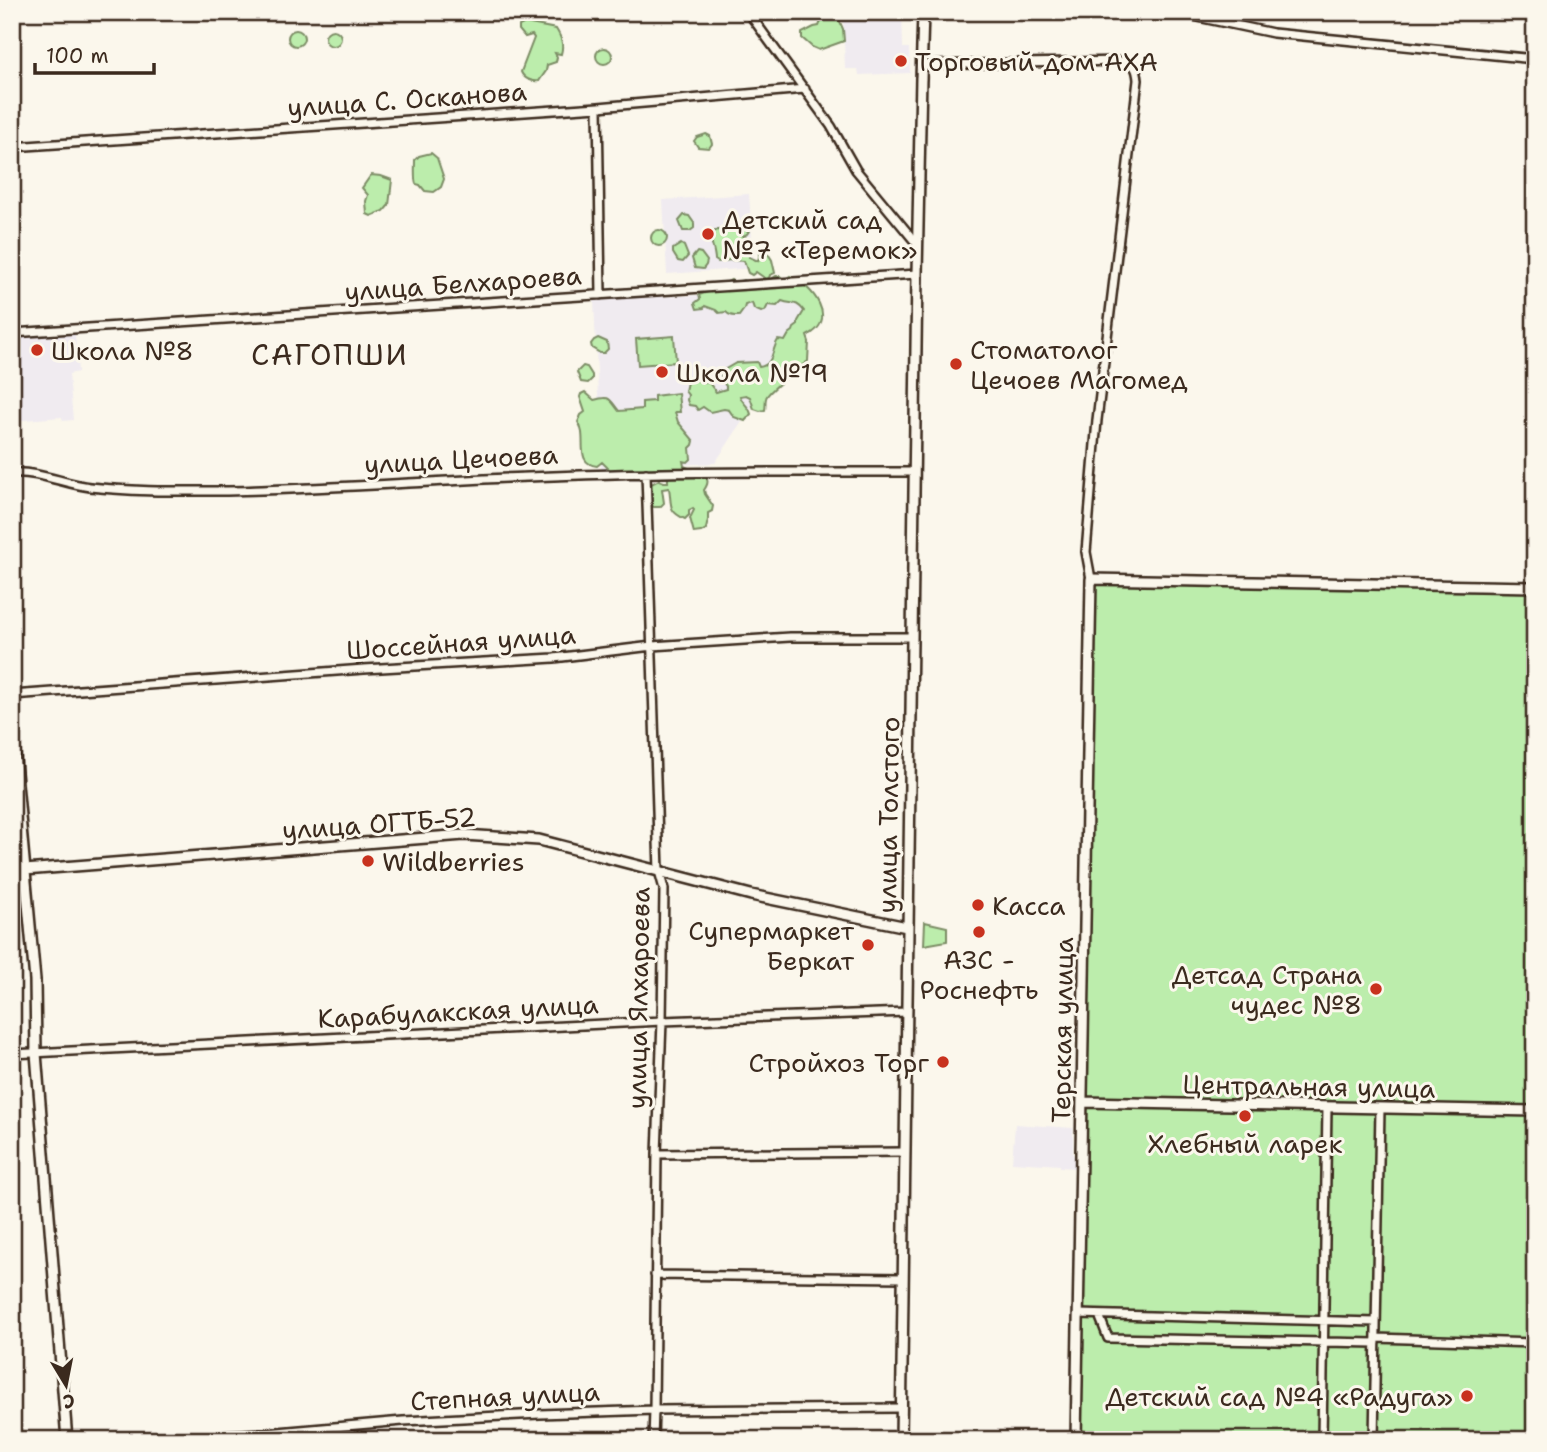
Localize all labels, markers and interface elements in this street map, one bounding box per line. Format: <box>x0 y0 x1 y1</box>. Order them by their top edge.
scale bar <box>35 32 154 76</box>
text: 100 m <box>46 42 109 70</box>
place label: Торговый дом АХА <box>915 44 1158 79</box>
marker: Торговый дом АХА <box>893 53 909 69</box>
street label: улица С. Осканова <box>286 73 528 125</box>
place label: Детский сад №7 «Теремок» <box>722 202 917 267</box>
marker: Детский сад №7 «Теремок» <box>700 226 716 242</box>
street label: улица Белхароева <box>343 257 583 309</box>
place label: Стоматолог Цечоев Магомед <box>970 332 1188 397</box>
place label: Школа №8 <box>51 333 194 368</box>
district label: САГОПШИ <box>251 334 409 375</box>
marker: Школа №8 <box>29 342 45 358</box>
place label: Школа №19 <box>676 355 829 390</box>
marker: Стоматолог Цечоев Магомед <box>948 356 964 372</box>
marker: Школа №19 <box>654 364 670 380</box>
street label: улица Цечоева <box>363 436 559 482</box>
street label: Шоссейная улица <box>345 617 577 667</box>
street label: улица Толстого <box>869 716 907 914</box>
street label: улица ОГТБ-52 <box>281 799 477 847</box>
place label: Wildberries <box>382 844 525 879</box>
marker: Wildberries <box>360 853 376 869</box>
street label: улица Ялхароева <box>619 887 657 1109</box>
place label: Касса <box>992 888 1066 923</box>
marker: Касса <box>970 897 986 913</box>
place label: Супермаркет Беркат <box>688 913 855 978</box>
marker: АЗС - Роснефть <box>971 924 987 940</box>
marker: Супермаркет Беркат <box>860 937 876 953</box>
street label: Терская улица <box>1043 937 1081 1123</box>
place label: АЗС - Роснефть <box>920 942 1038 1007</box>
place label: Детсад Страна чудес №8 <box>1172 957 1362 1022</box>
marker: Детсад Страна чудес №8 <box>1368 981 1384 997</box>
street label: Карабулакская улица <box>317 986 599 1036</box>
place label: Стройхоз Торг <box>749 1045 929 1080</box>
marker: Стройхоз Торг <box>935 1054 951 1070</box>
street label: Центральная улица <box>1182 1066 1436 1106</box>
marker: Хлебный ларек <box>1237 1108 1253 1124</box>
place label: Хлебный ларек <box>1147 1126 1343 1161</box>
north arrow <box>32 1350 102 1420</box>
street label: Степная улица <box>409 1374 601 1418</box>
place label: Детский сад №4 «Радуга» <box>1105 1379 1453 1414</box>
text: С <box>61 1388 77 1415</box>
marker: Детский сад №4 «Радуга» <box>1459 1388 1475 1404</box>

